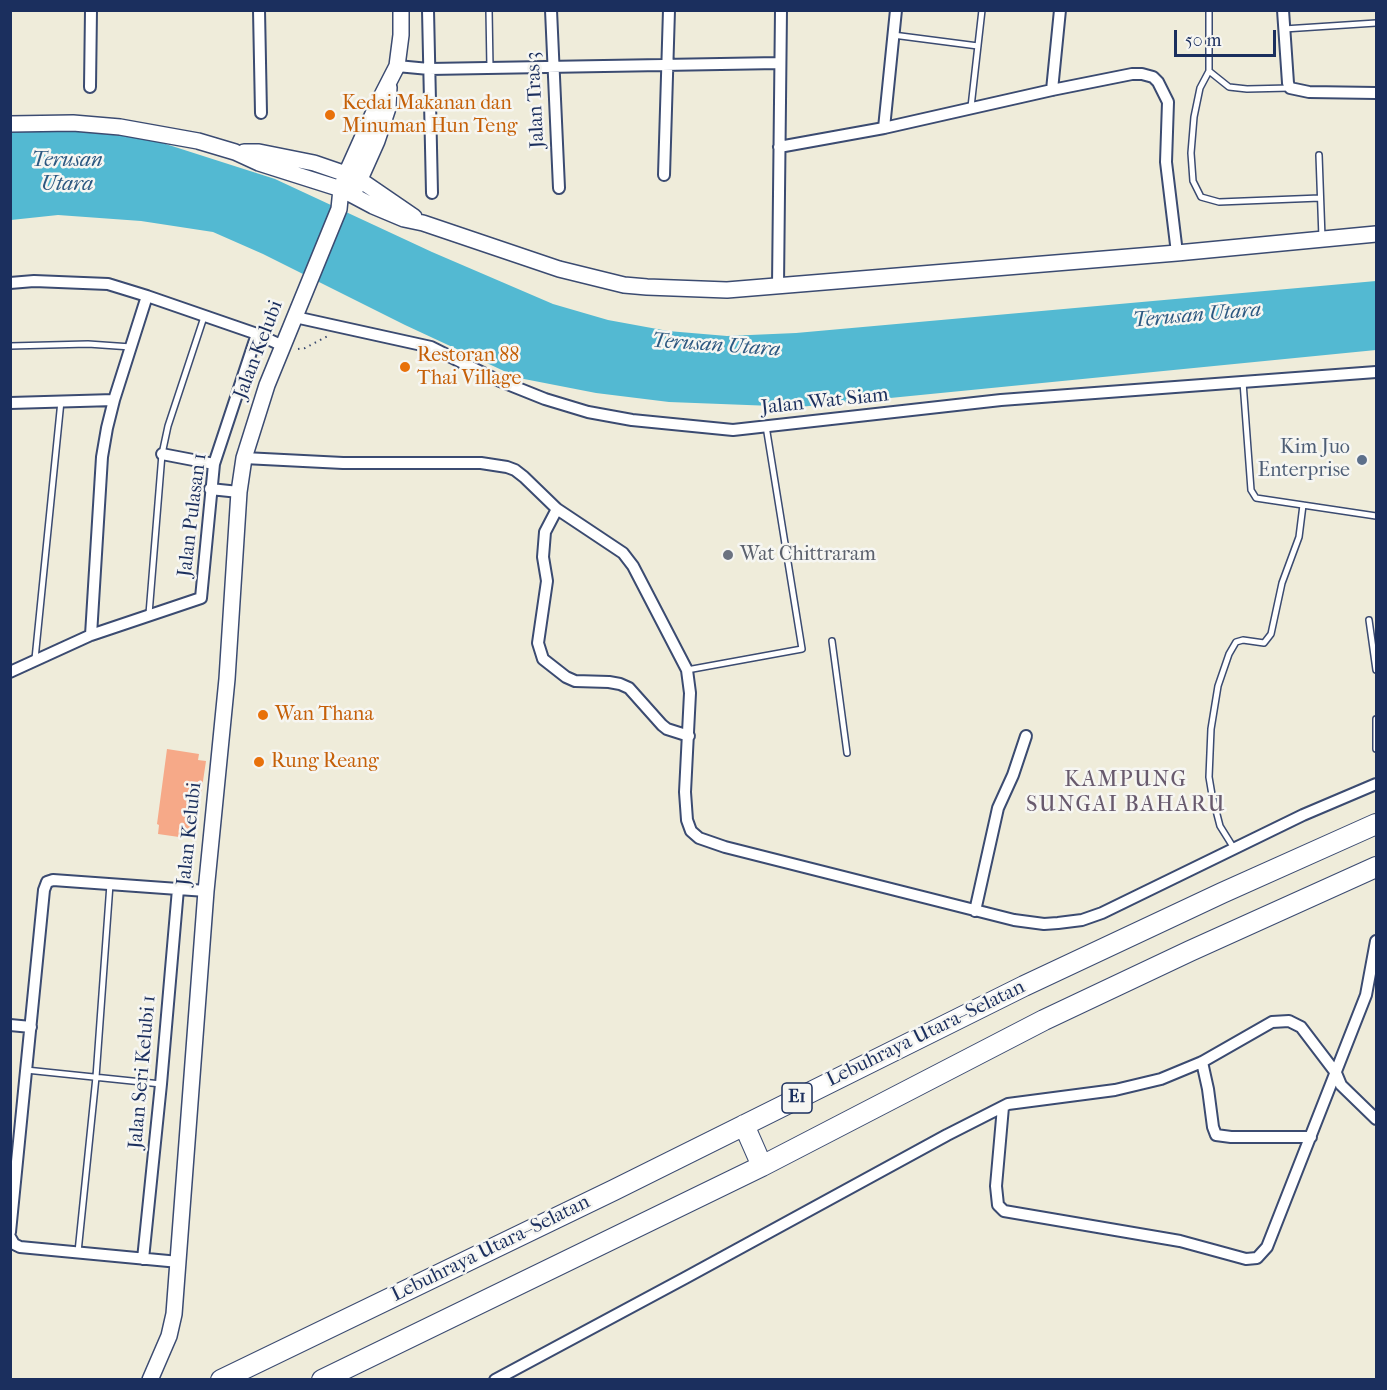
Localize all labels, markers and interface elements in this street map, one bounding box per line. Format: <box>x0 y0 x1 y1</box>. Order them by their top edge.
scale bar <box>1177 18 1279 56</box>
text: 50 m <box>1185 30 1221 51</box>
street label: Jalan Tras 3 <box>521 51 551 149</box>
place label: Kedai Makanan dan Minuman Hun Teng <box>342 92 518 139</box>
marker: Kedai Makanan dan Minuman Hun Teng <box>323 108 337 122</box>
water label: Terusan Utara <box>31 148 103 198</box>
street label: Jalan Kelubi <box>229 297 289 403</box>
water label: Terusan Utara <box>1132 298 1262 334</box>
water label: Terusan Utara <box>651 329 781 363</box>
place label: Restoran 88 Thai Village <box>417 344 521 391</box>
marker: Restoran 88 Thai Village <box>398 360 412 374</box>
street label: Jalan Wat Siam <box>760 383 890 421</box>
place label: Kim Juo Enterprise <box>1258 436 1350 483</box>
street label: Jalan Pulasan 1 <box>173 452 213 578</box>
marker: Kim Juo Enterprise <box>1355 453 1369 467</box>
place label: Wat Chittraram <box>740 543 876 567</box>
marker: Wat Chittraram <box>721 548 735 562</box>
place label: Wan Thana <box>275 703 374 727</box>
marker: Wan Thana <box>256 708 270 722</box>
place label: Rung Reang <box>271 750 379 774</box>
marker: Rung Reang <box>252 755 266 769</box>
district label: KAMPUNG SUNGAI BAHARU <box>1026 768 1226 819</box>
street label: Jalan Kelubi <box>173 781 207 887</box>
street label: Lebuhraya Utara–Selatan <box>823 976 1029 1092</box>
street label: Jalan Seri Kelubi 1 <box>124 994 162 1150</box>
road number: E1 <box>782 1083 812 1113</box>
street label: Lebuhraya Utara–Selatan <box>388 1191 594 1307</box>

